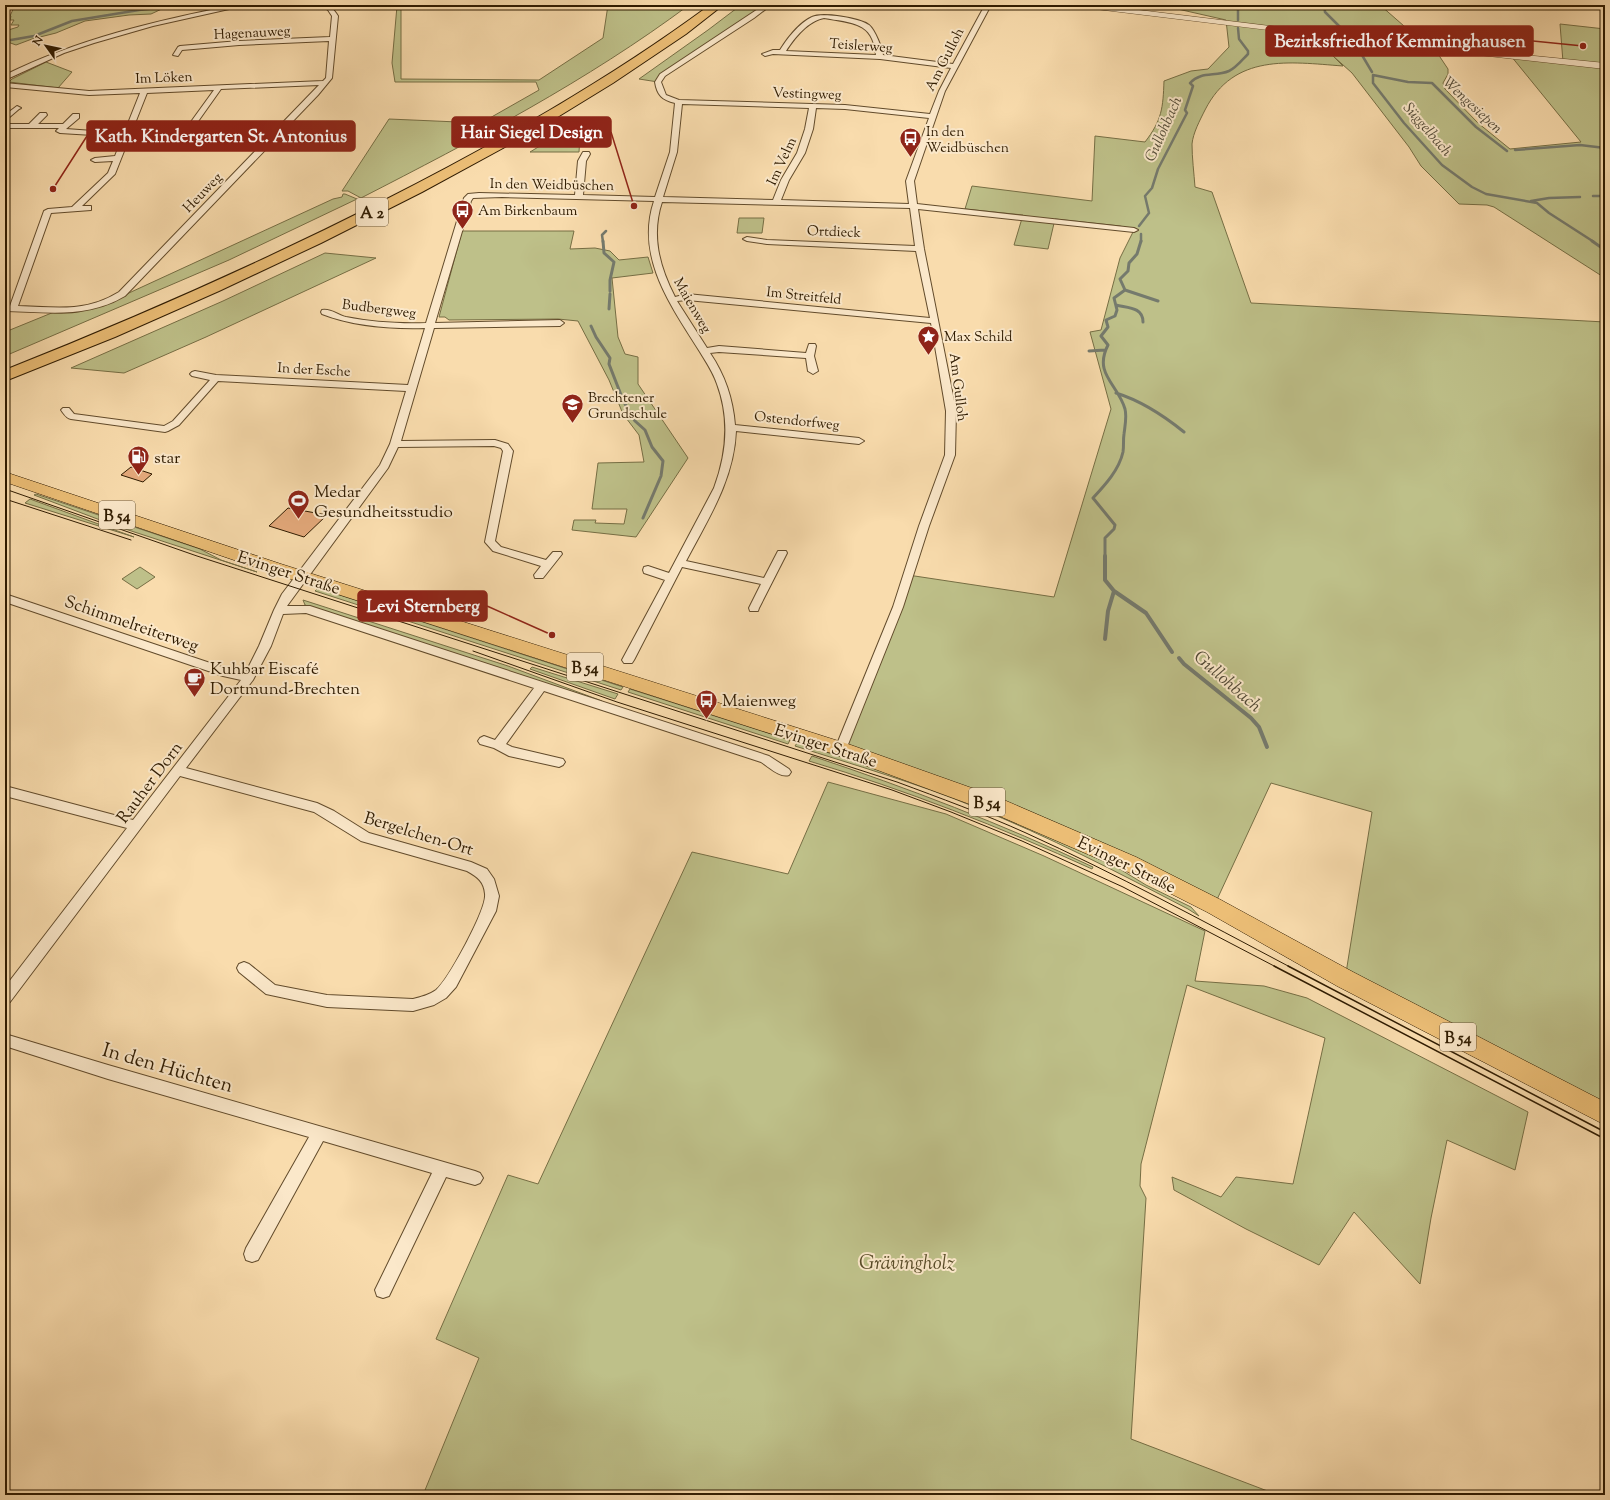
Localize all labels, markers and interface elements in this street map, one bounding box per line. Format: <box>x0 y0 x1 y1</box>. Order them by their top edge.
street label: Hagenauweg <box>213 22 291 46</box>
street label: Am Gulloh <box>921 25 970 95</box>
north arrow <box>26 26 66 66</box>
callout: Bezirksfriedhof Kemminghausen <box>1266 26 1533 56</box>
text: Bezirksfriedhof Kemminghausen <box>1274 30 1526 56</box>
text: N <box>29 33 48 50</box>
street label: Teislerweg <box>828 35 893 59</box>
street label: Im Löken <box>135 68 193 90</box>
water label: Wengesiepen <box>1437 73 1507 139</box>
street label: Vestingweg <box>772 84 842 106</box>
water label: Gullohbach <box>1141 93 1188 165</box>
water label: Süggelbach <box>1398 98 1457 162</box>
callout: Hair Siegel Design <box>452 117 611 147</box>
callout: Kath. Kindergarten St. Antonius <box>87 121 355 151</box>
text: Hair Siegel Design <box>461 121 604 147</box>
place label: In den Weidbüschen <box>926 123 1009 159</box>
text: Kath. Kindergarten St. Antonius <box>95 125 347 151</box>
bus stop icon: In den Weidbüschen <box>898 126 924 159</box>
street label: Im Velm <box>763 134 803 189</box>
street label: Heuweg <box>179 169 228 218</box>
street label: In den Weidbüschen <box>490 175 614 197</box>
bus stop icon: Am Birkenbaum <box>449 197 475 230</box>
road number: A 2 <box>356 198 388 226</box>
place label: Am Birkenbaum <box>478 202 578 222</box>
street label: Ortdieck <box>806 222 862 244</box>
street label: Maienweg <box>667 275 715 338</box>
street label: Im Streitfeld <box>765 283 842 311</box>
street label: Budbergweg <box>341 296 417 324</box>
place icon: Max Schild <box>915 323 941 356</box>
place label: Max Schild <box>944 328 1013 348</box>
street label: Am Gulloh <box>943 352 971 423</box>
street label: In der Esche <box>277 359 351 383</box>
place label: Brechtener Grundschule <box>588 389 667 425</box>
school or university icon: Brechtener Grundschule <box>559 392 585 425</box>
street label: Ostendorfweg <box>753 408 841 436</box>
fuel station icon: star <box>125 444 151 477</box>
place label: star <box>154 447 181 471</box>
place label: Medar Gesundheitsstudio <box>314 481 453 525</box>
sports icon: Medar Gesundheitsstudio <box>285 488 311 521</box>
road number: B 54 <box>99 501 135 529</box>
street label: Evinger Straße <box>234 546 343 602</box>
street label: Schimmelreiterweg <box>61 591 202 659</box>
callout: Levi Sternberg <box>358 591 487 621</box>
text: Levi Sternberg <box>366 595 480 621</box>
water label: Gullohbach <box>1187 645 1267 720</box>
road number: B 54 <box>567 653 603 681</box>
place label: Kuhbar Eiscafé Dortmund-Brechten <box>210 658 360 702</box>
cafe icon: Kuhbar Eiscafé Dortmund-Brechten <box>181 665 207 698</box>
bus stop icon: Maienweg <box>694 687 720 720</box>
place label: Maienweg <box>722 690 796 714</box>
street label: Evinger Straße <box>771 719 880 775</box>
street label: Rauher Dorn <box>112 737 189 829</box>
road number: B 54 <box>969 788 1005 816</box>
street label: Bergelchen-Ort <box>361 807 476 863</box>
street label: Evinger Straße <box>1073 832 1180 900</box>
road number: B 54 <box>1440 1023 1476 1051</box>
street label: In den Hüchten <box>98 1037 236 1102</box>
park label: Grävingholz <box>859 1250 955 1279</box>

